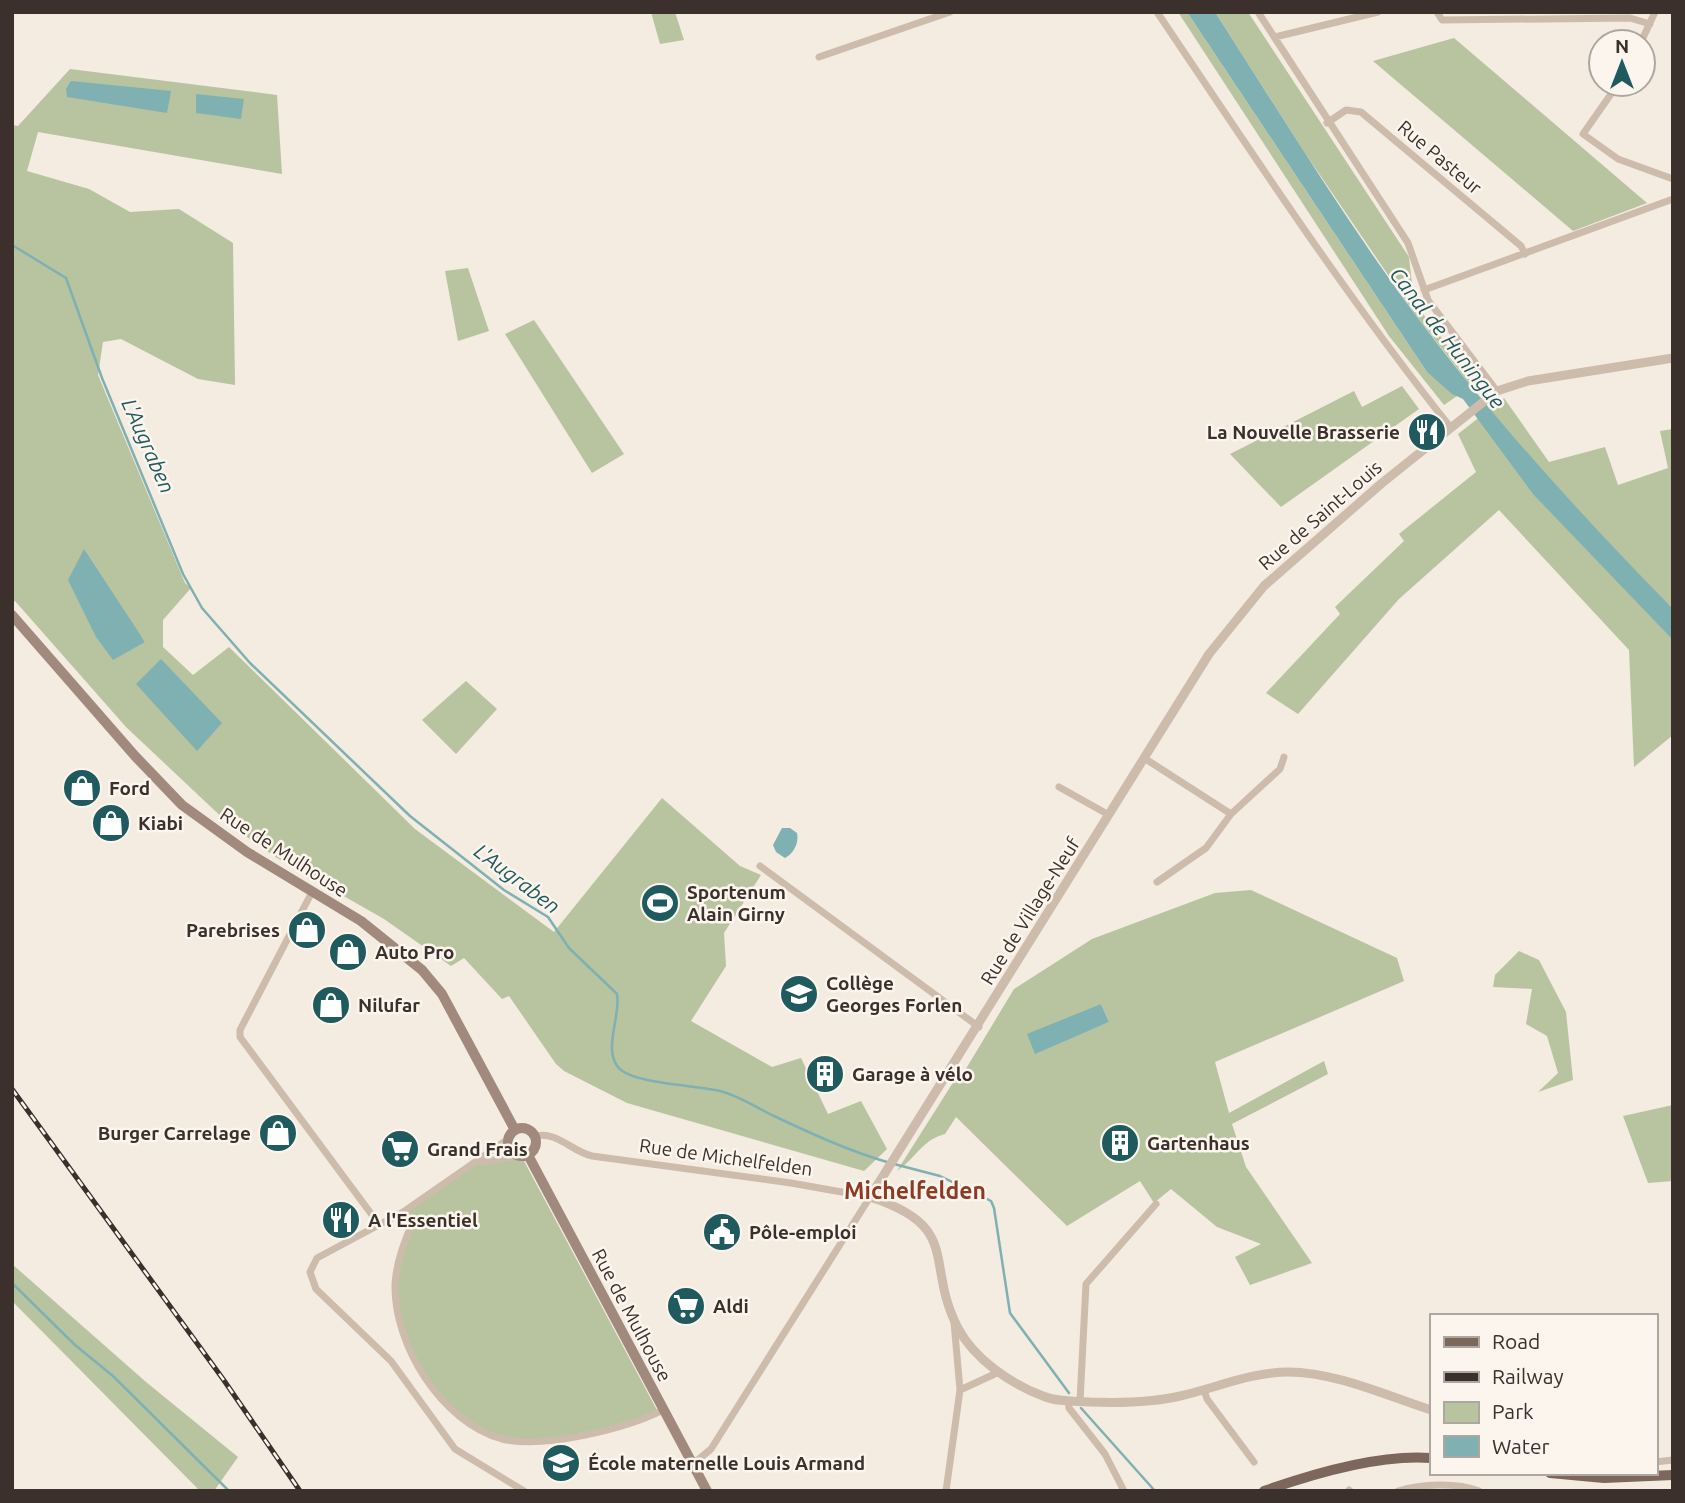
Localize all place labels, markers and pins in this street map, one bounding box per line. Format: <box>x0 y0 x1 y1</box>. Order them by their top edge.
restaurant icon: La Nouvelle Brasserie <box>1406 411 1448 453</box>
place label: La Nouvelle Brasserie <box>1207 421 1400 443</box>
shop icon: Ford <box>61 767 103 809</box>
place label: Ford <box>109 777 150 799</box>
shop icon: Kiabi <box>90 802 132 844</box>
place label: Kiabi <box>138 812 183 834</box>
place label: Sportenum Alain Girny <box>687 881 786 925</box>
sports icon: Sportenum Alain Girny <box>639 882 681 924</box>
shop icon: Parebrises <box>286 909 328 951</box>
place label: Parebrises <box>186 919 280 941</box>
shop icon: Auto Pro <box>327 931 369 973</box>
place label: Auto Pro <box>375 941 454 963</box>
place label: Collège Georges Forlen <box>826 972 962 1016</box>
school or university icon: Collège Georges Forlen <box>778 973 820 1015</box>
shop icon: Nilufar <box>310 984 352 1026</box>
place label: Nilufar <box>358 994 420 1016</box>
building icon: Garage à vélo <box>804 1053 846 1095</box>
place label: Garage à vélo <box>852 1063 973 1085</box>
shop icon: Burger Carrelage <box>257 1112 299 1154</box>
place label: Burger Carrelage <box>98 1122 251 1144</box>
building icon: Gartenhaus <box>1099 1122 1141 1164</box>
supermarket icon: Grand Frais <box>379 1128 421 1170</box>
place label: Gartenhaus <box>1147 1132 1250 1154</box>
place label: Grand Frais <box>427 1138 528 1160</box>
restaurant icon: A l'Essentiel <box>320 1199 362 1241</box>
place label: A l'Essentiel <box>368 1209 478 1231</box>
public building icon: Pôle-emploi <box>701 1211 743 1253</box>
place label: Pôle-emploi <box>749 1221 856 1243</box>
supermarket icon: Aldi <box>665 1285 707 1327</box>
place label: Aldi <box>713 1295 749 1317</box>
school or university icon: École maternelle Louis Armand <box>540 1442 582 1484</box>
place label: École maternelle Louis Armand <box>588 1452 865 1474</box>

